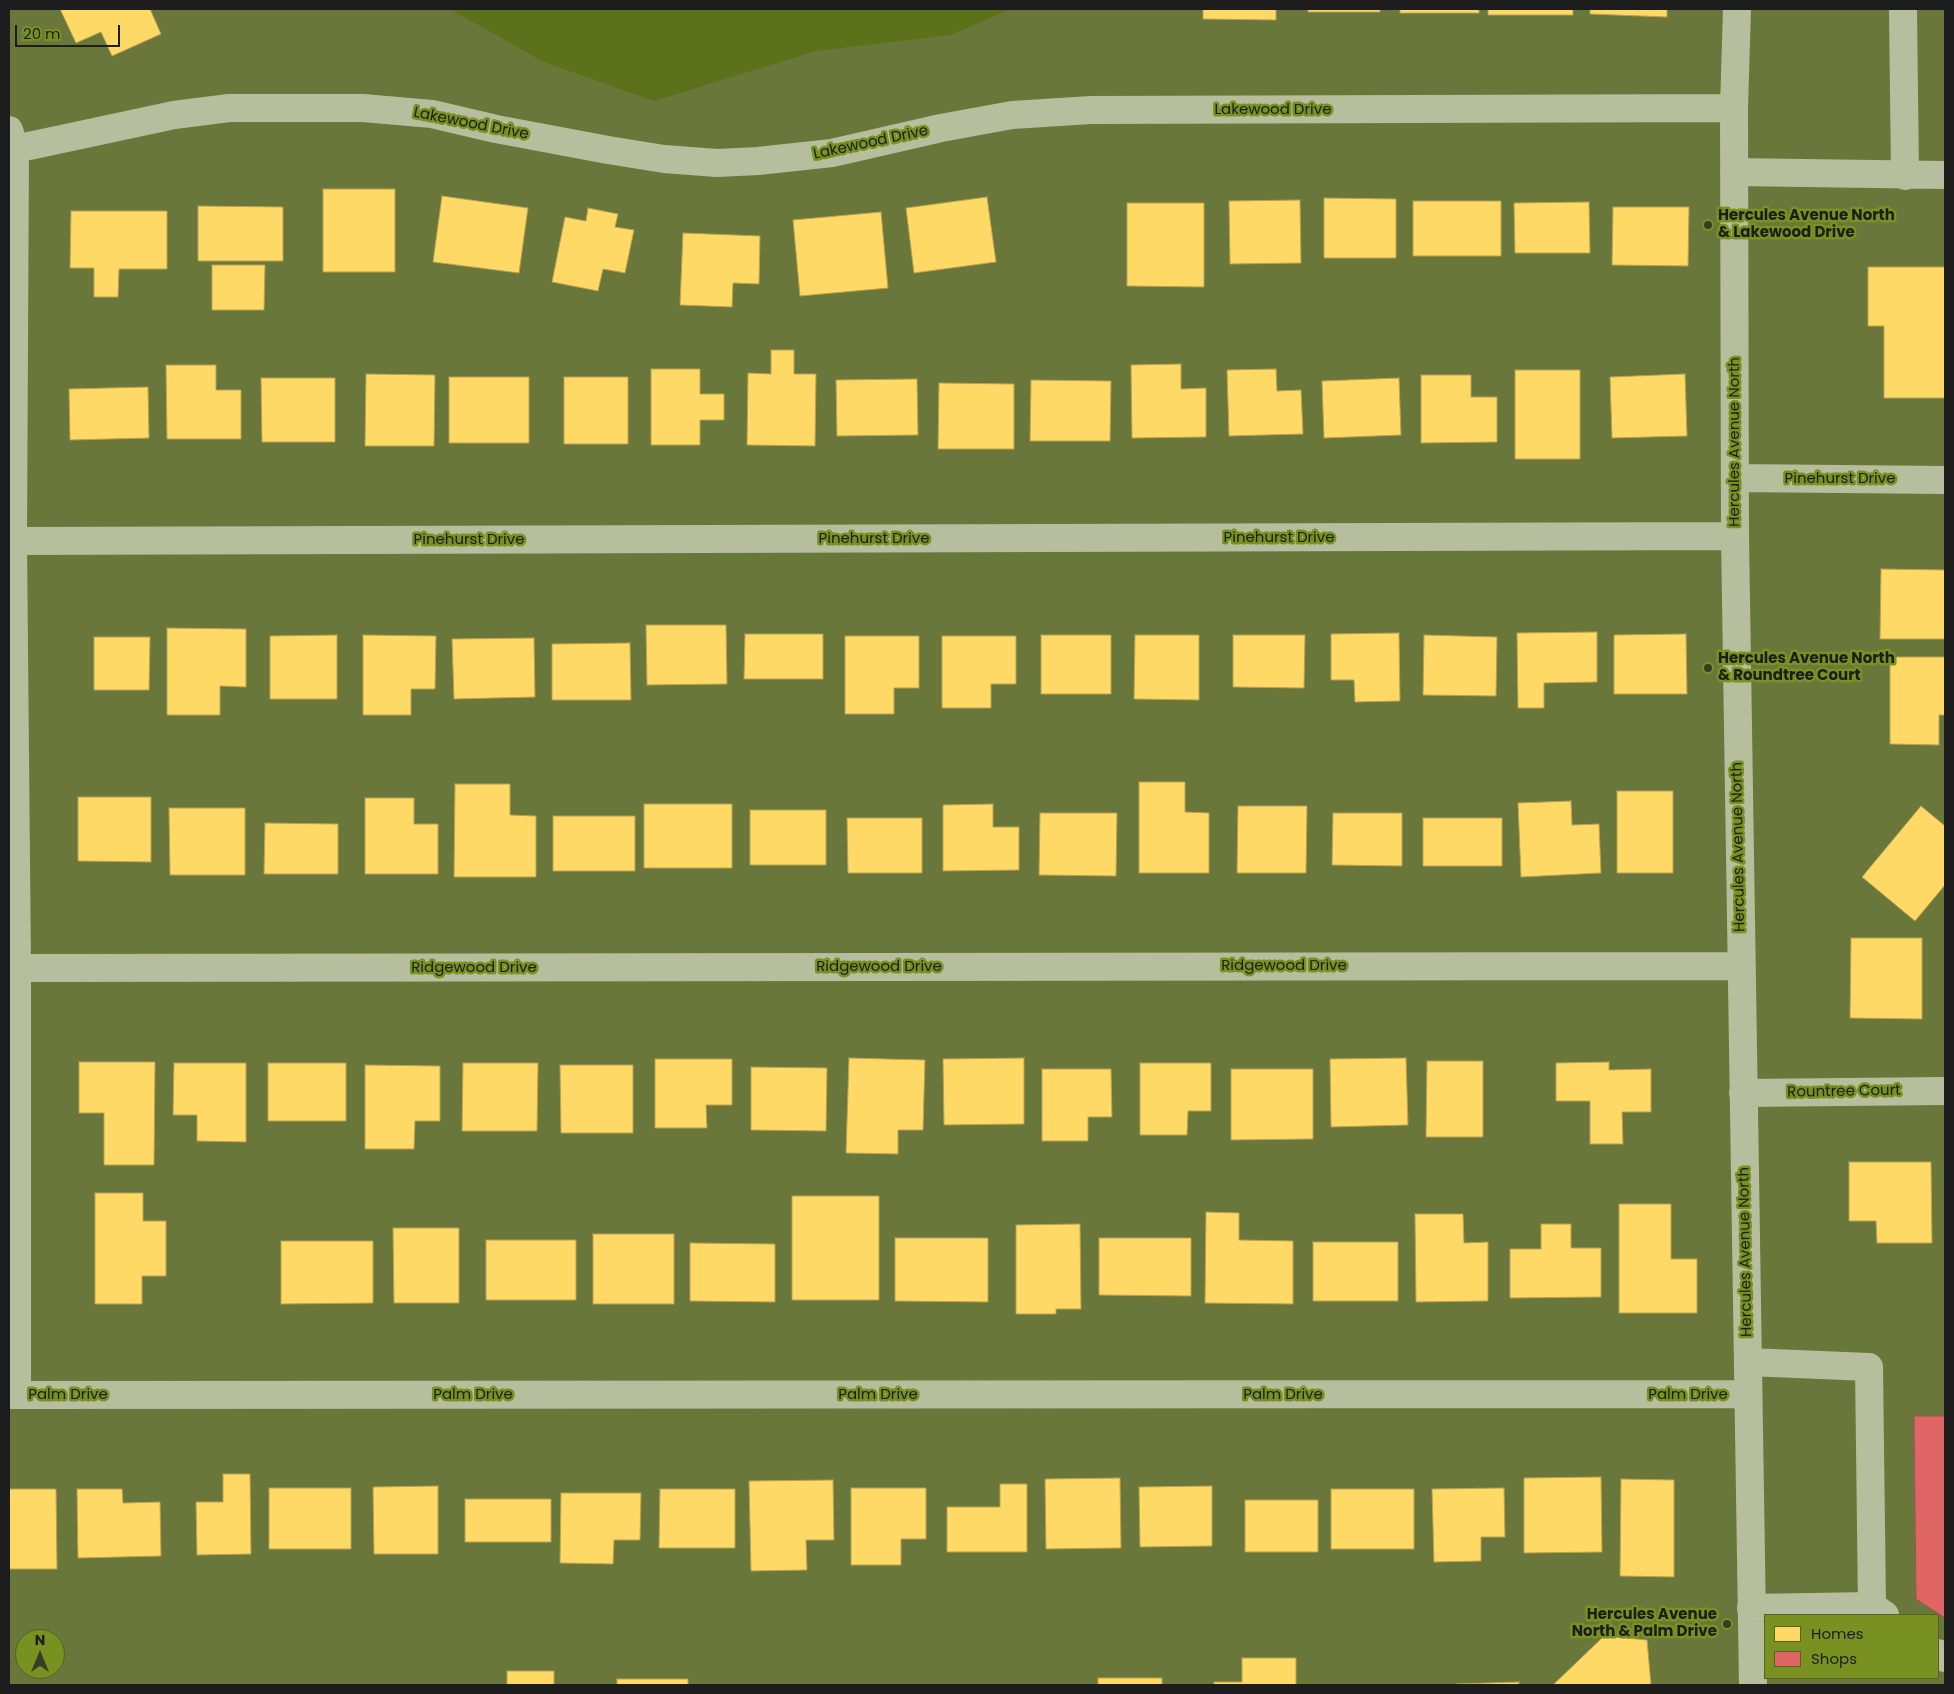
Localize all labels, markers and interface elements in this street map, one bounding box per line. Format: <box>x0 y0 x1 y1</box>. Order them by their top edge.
scale bar <box>18 15 122 47</box>
text: 20 m <box>23 23 61 44</box>
street label: Lakewood Drive <box>1215 101 1331 119</box>
street label: Lakewood Drive <box>412 104 530 144</box>
street label: Lakewood Drive <box>812 122 930 164</box>
place label: Hercules Avenue North & Lakewood Drive <box>1718 207 1895 242</box>
marker: Hercules Avenue North & Lakewood Drive <box>1702 219 1714 231</box>
street label: Hercules Avenue North <box>1726 357 1744 527</box>
street label: Pinehurst Drive <box>1785 470 1895 488</box>
street label: Pinehurst Drive <box>1224 529 1334 547</box>
street label: Pinehurst Drive <box>819 530 929 548</box>
street label: Pinehurst Drive <box>414 531 524 549</box>
place label: Hercules Avenue North & Roundtree Court <box>1718 650 1895 685</box>
marker: Hercules Avenue North & Roundtree Court <box>1702 662 1714 674</box>
street label: Hercules Avenue North <box>1729 762 1749 932</box>
street label: Ridgewood Drive <box>1221 957 1347 975</box>
street label: Ridgewood Drive <box>816 958 942 976</box>
street label: Ridgewood Drive <box>411 959 537 977</box>
street label: Rountree Court <box>1787 1082 1901 1102</box>
street label: Hercules Avenue North <box>1736 1167 1756 1337</box>
street label: Palm Drive <box>28 1386 108 1404</box>
street label: Palm Drive <box>433 1386 513 1404</box>
street label: Palm Drive <box>838 1386 918 1404</box>
street label: Palm Drive <box>1243 1386 1323 1404</box>
street label: Palm Drive <box>1648 1386 1728 1404</box>
place label: Hercules Avenue North & Palm Drive <box>1572 1606 1717 1641</box>
legend <box>1764 1614 1939 1679</box>
marker: Hercules Avenue North & Palm Drive <box>1721 1618 1733 1630</box>
text: Homes <box>1811 1623 1864 1644</box>
north arrow <box>15 1629 65 1679</box>
text: N <box>35 1630 45 1650</box>
text: Shops <box>1811 1648 1857 1669</box>

